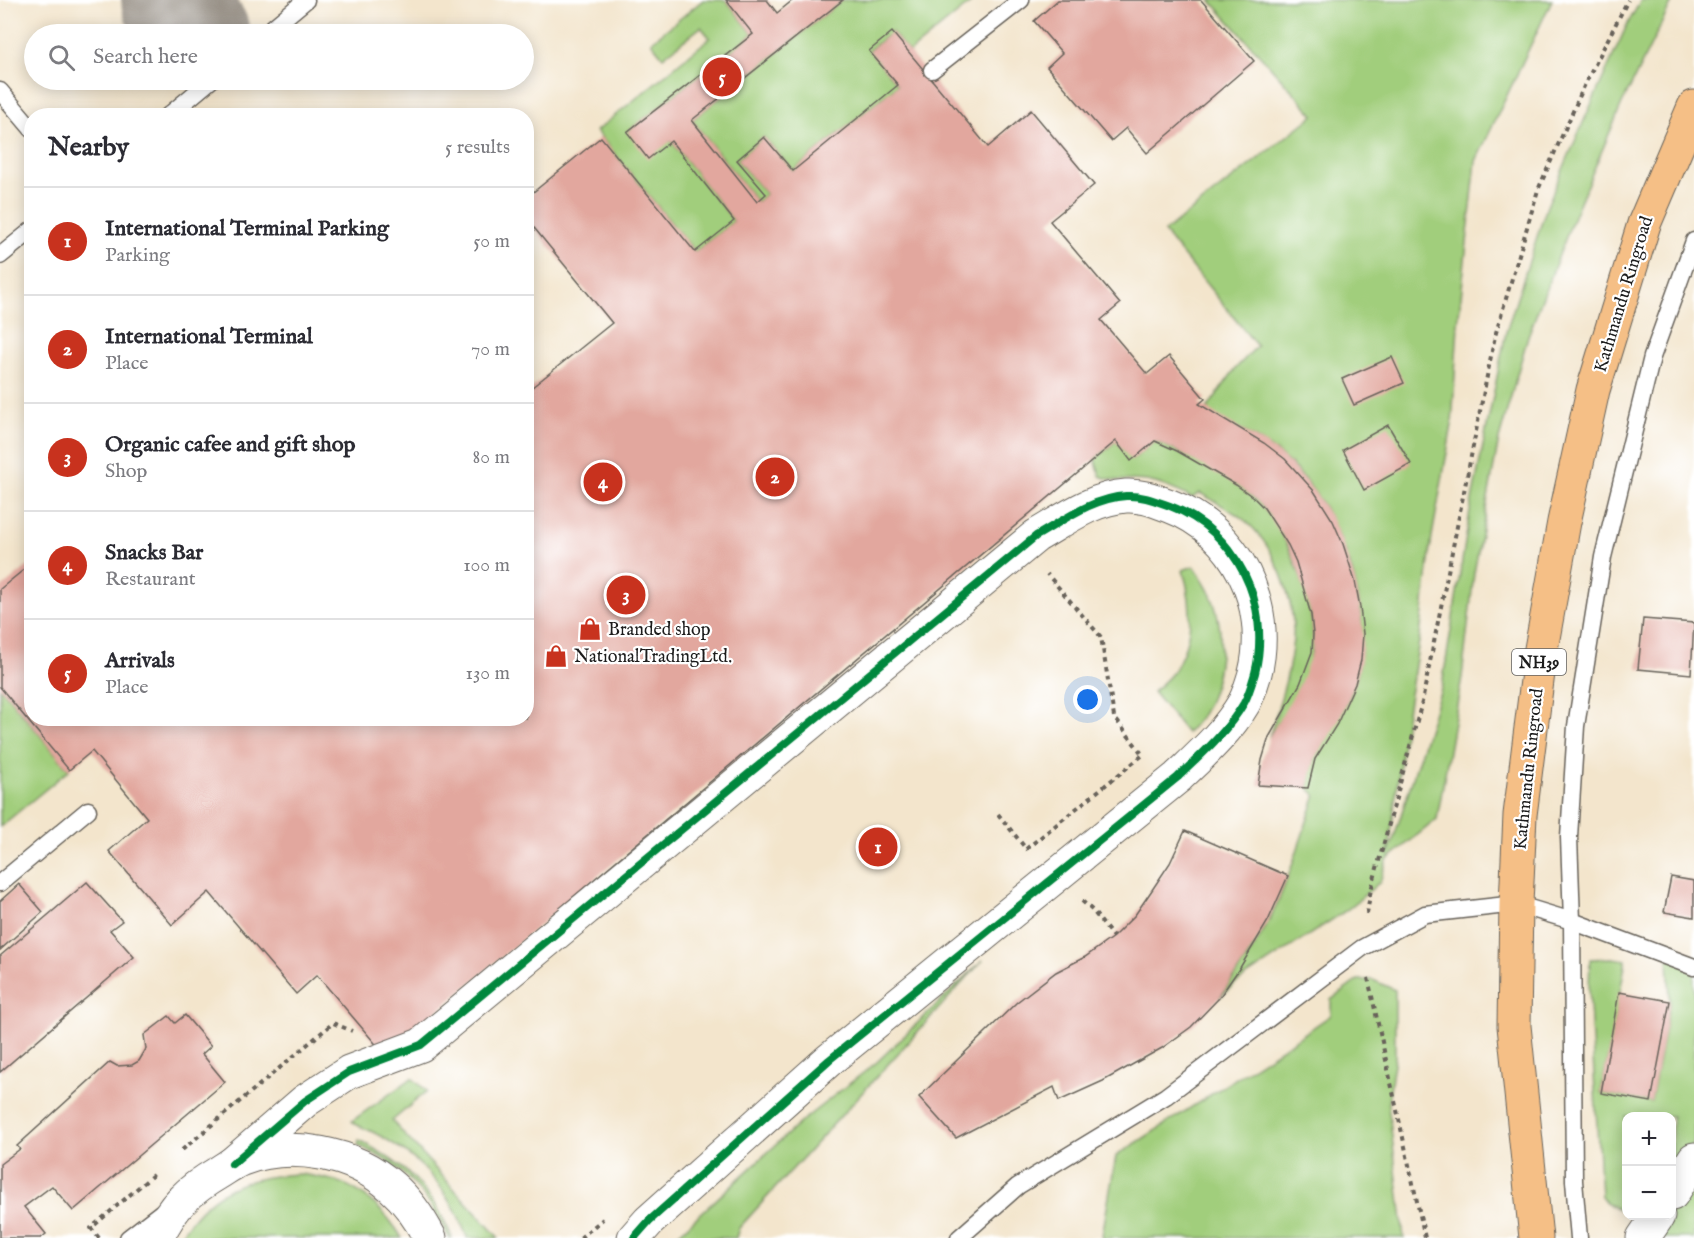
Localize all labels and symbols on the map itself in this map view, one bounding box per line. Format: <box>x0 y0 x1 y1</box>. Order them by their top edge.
pin: 5 <box>702 54 742 100</box>
street label: Kathmandu Ringroad <box>1590 213 1659 375</box>
pin: 2 <box>756 454 794 500</box>
pin: 4 <box>584 460 622 504</box>
pin: 3 <box>606 572 646 618</box>
shop icon: Branded shop <box>577 616 603 642</box>
place label: Branded shop <box>608 619 711 642</box>
shop icon: NationalTradingLtd. <box>543 643 569 669</box>
place label: NationalTradingLtd. <box>574 646 732 669</box>
road number: NH39 <box>1512 649 1566 675</box>
your location <box>1073 685 1102 714</box>
street label: Kathmandu Ringroad <box>1510 687 1549 851</box>
pin: 1 <box>858 824 898 870</box>

